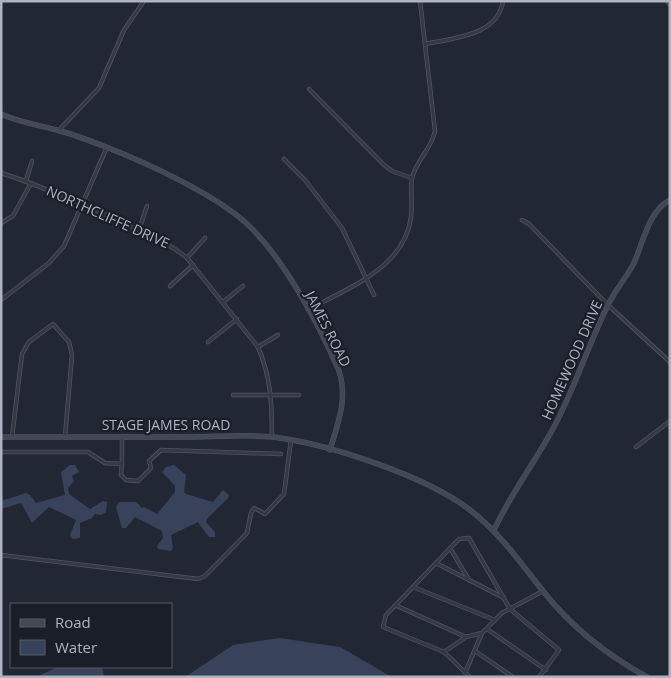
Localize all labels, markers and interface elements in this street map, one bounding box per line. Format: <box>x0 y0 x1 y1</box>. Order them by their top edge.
street label: NORTHCLIFFE DRIVE <box>44 181 173 252</box>
street label: JAMES ROAD <box>300 286 356 370</box>
street label: HOMEWOOD DRIVE <box>537 297 606 423</box>
street label: STAGE JAMES ROAD <box>102 415 230 434</box>
legend <box>10 603 172 668</box>
text: Road <box>55 612 91 632</box>
text: Water <box>55 637 97 657</box>

